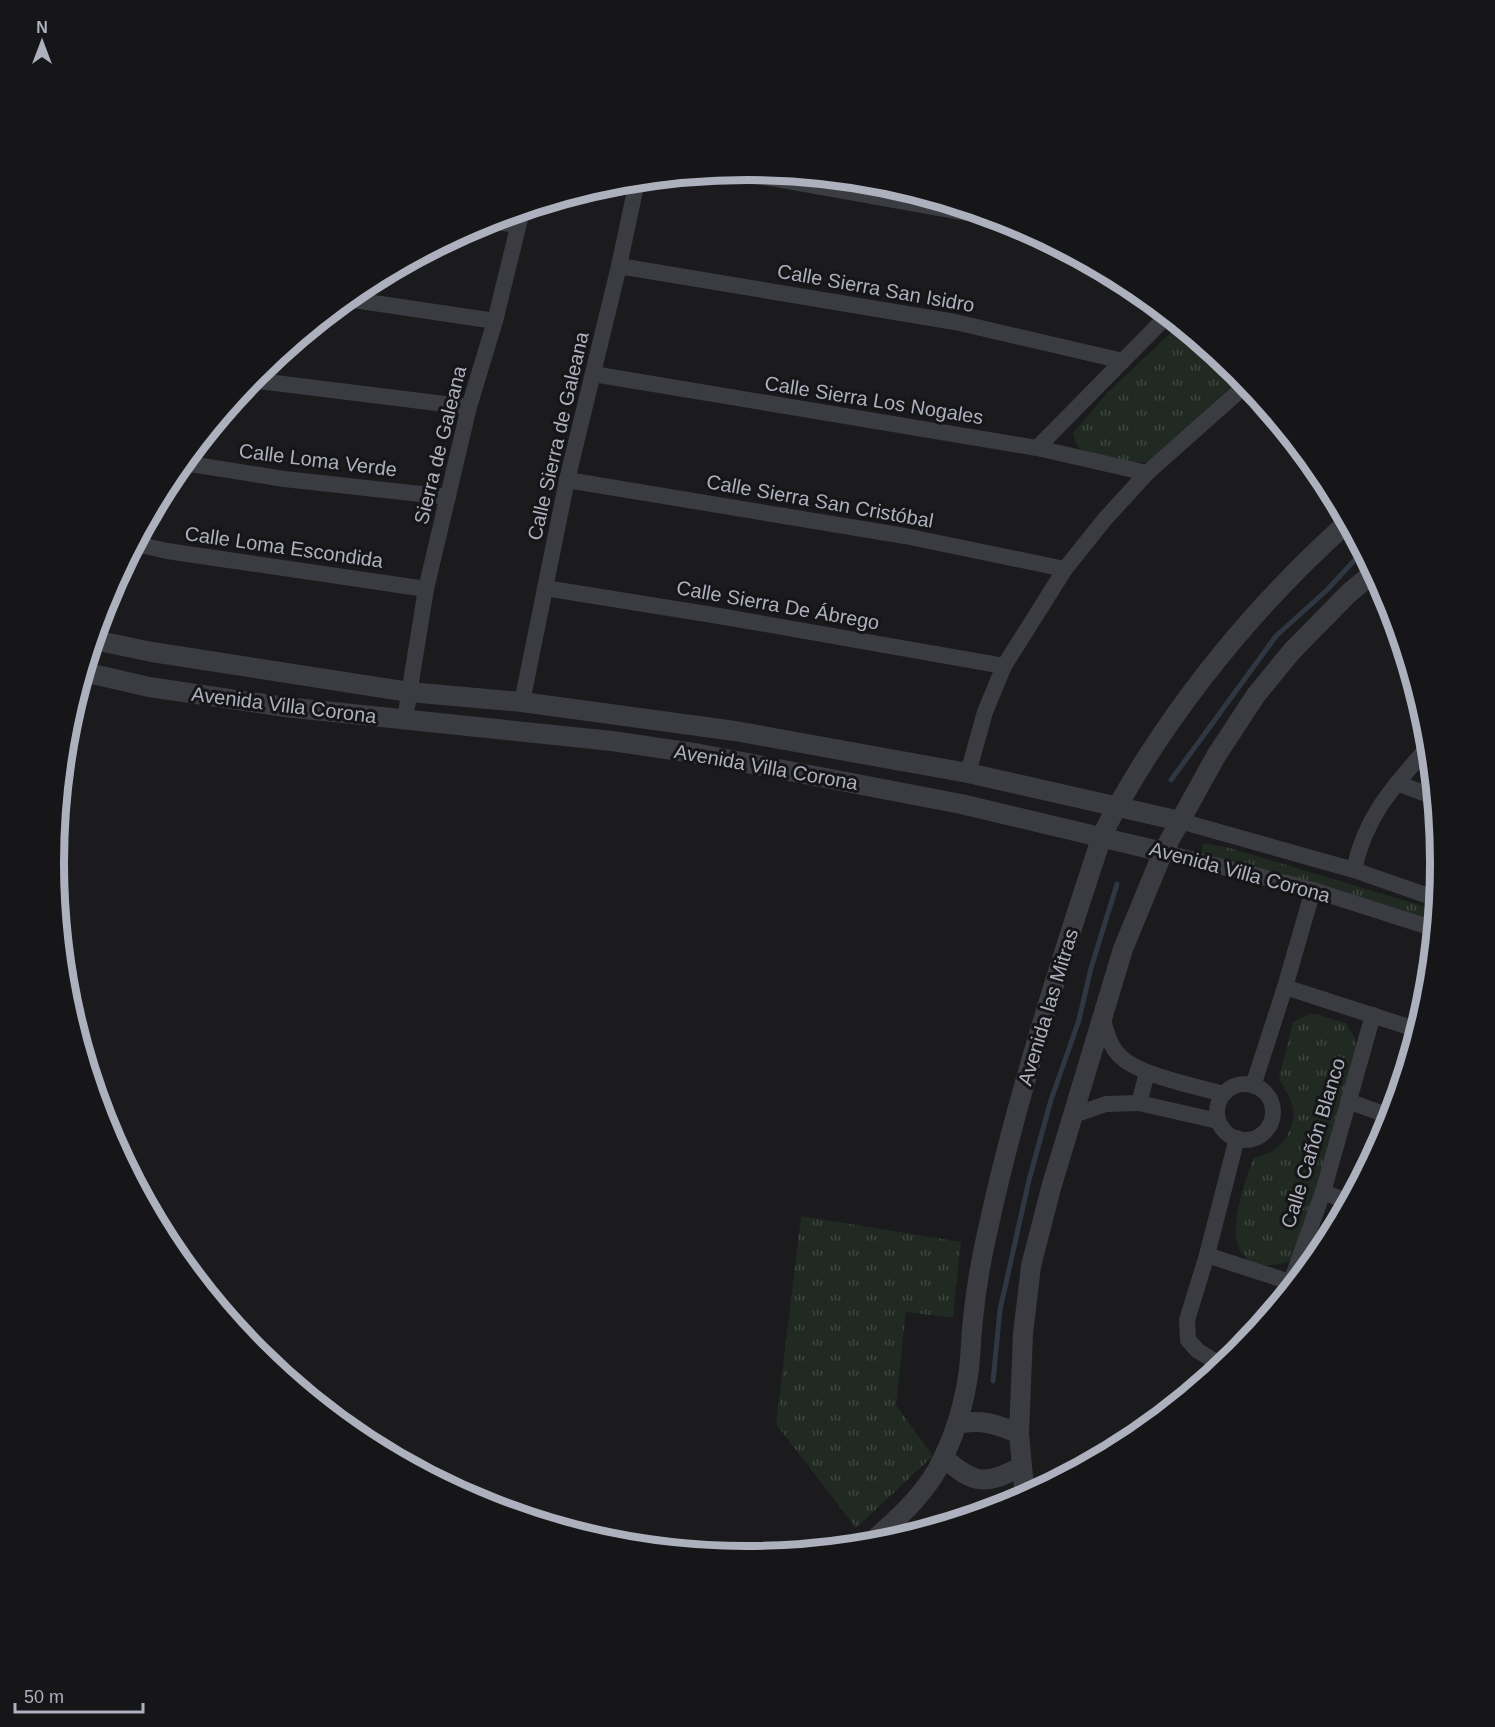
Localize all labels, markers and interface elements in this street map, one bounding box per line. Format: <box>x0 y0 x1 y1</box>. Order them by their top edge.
north arrow <box>12 12 72 72</box>
text: N <box>36 19 48 36</box>
street label: Calle Sierra San Isidro <box>776 260 976 316</box>
street label: Calle Sierra de Galeana <box>523 329 593 542</box>
street label: Sierra de Galeana <box>410 363 471 526</box>
street label: Calle Sierra Los Nogales <box>763 372 985 428</box>
street label: Calle Loma Verde <box>238 439 398 481</box>
street label: Calle Sierra San Cristóbal <box>705 470 935 532</box>
street label: Calle Loma Escondida <box>183 522 385 572</box>
street label: Calle Sierra De Ábrego <box>675 576 881 634</box>
street label: Avenida Villa Corona <box>190 683 379 727</box>
street label: Avenida Villa Corona <box>672 740 860 794</box>
street label: Avenida Villa Corona <box>1147 837 1334 907</box>
street label: Avenida las Mitras <box>1014 926 1082 1088</box>
street label: Calle Cañón Blanco <box>1277 1055 1349 1231</box>
scale bar <box>15 1676 142 1714</box>
text: 50 m <box>24 1687 64 1707</box>

